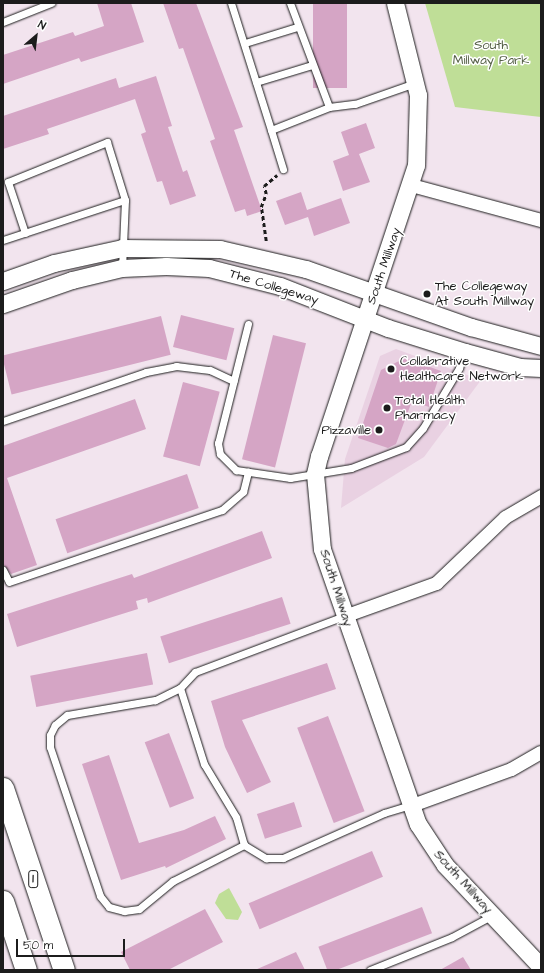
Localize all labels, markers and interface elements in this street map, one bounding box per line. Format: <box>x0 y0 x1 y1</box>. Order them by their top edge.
north arrow <box>16 16 56 56</box>
text: N <box>35 17 48 33</box>
park label: South Millway Park <box>453 38 529 69</box>
street label: South Millway <box>364 226 404 306</box>
street label: The Collegeway <box>228 266 320 308</box>
place label: The Collegeway At South Millway <box>435 279 534 310</box>
marker: The Collegeway At South Millway <box>422 289 432 299</box>
place label: Collabrative Healthcare Network <box>400 354 523 385</box>
marker: Collabrative Healthcare Network <box>385 363 397 375</box>
place label: Total Health Pharmacy <box>395 393 465 424</box>
marker: Total Health Pharmacy <box>382 403 392 413</box>
place label: Pizzaville <box>321 422 371 438</box>
marker: Pizzaville <box>374 425 384 435</box>
street label: South Millway <box>316 547 356 629</box>
street label: South Millway <box>430 847 496 917</box>
road number: 1 <box>28 869 38 889</box>
scale bar <box>18 931 127 957</box>
text: 50 m <box>23 937 53 954</box>

